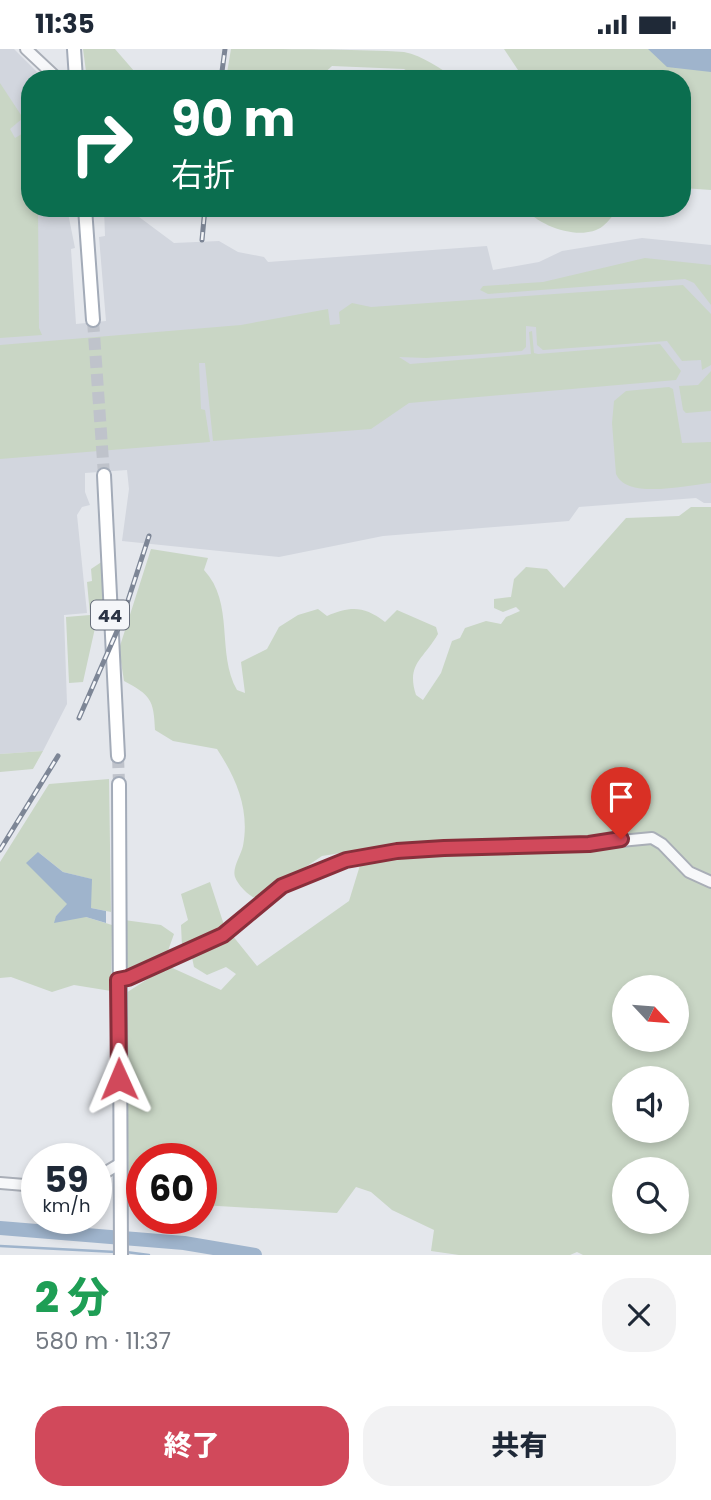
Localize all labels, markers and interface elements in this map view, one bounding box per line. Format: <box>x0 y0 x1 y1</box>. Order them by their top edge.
text: 11:35 <box>35 6 95 42</box>
text: 90 m <box>171 85 295 153</box>
icon: right <box>56 98 147 189</box>
text: 右折 <box>171 152 235 197</box>
road number: 44 <box>91 601 129 629</box>
pin <box>591 767 651 839</box>
icon: arrive <box>602 778 640 816</box>
north arrow <box>612 975 690 1052</box>
map controls <box>612 975 689 1234</box>
position arrow <box>82 1042 156 1116</box>
button: sound <box>612 1066 689 1143</box>
speed limit sign: 60 <box>126 1143 217 1234</box>
text: 59 <box>44 1155 89 1204</box>
button: search <box>612 1157 689 1234</box>
text: km/h <box>43 1193 90 1218</box>
text: 2 分 <box>35 1268 109 1327</box>
button: close <box>602 1278 676 1352</box>
text: 580 m · 11:37 <box>35 1325 171 1357</box>
button: 終了 <box>35 1406 349 1486</box>
button: 共有 <box>363 1406 676 1486</box>

